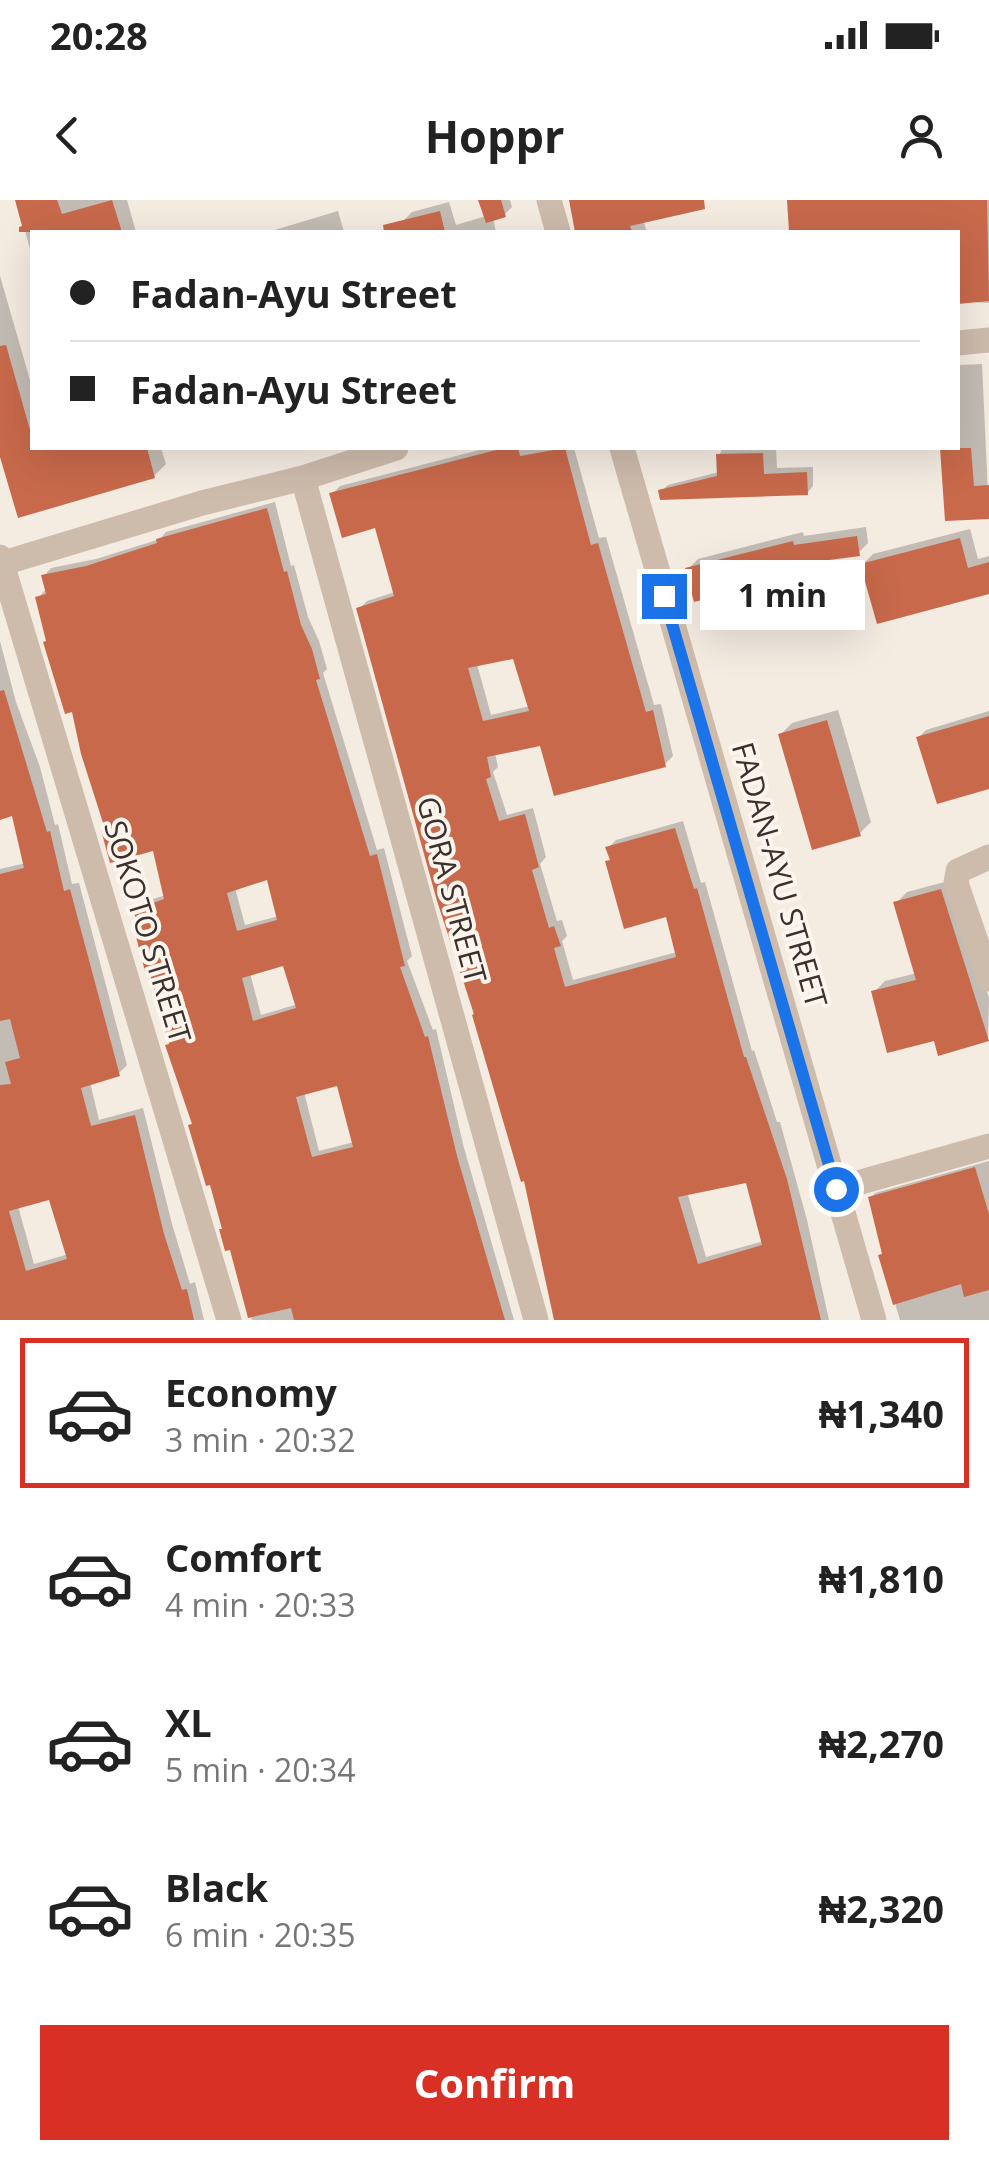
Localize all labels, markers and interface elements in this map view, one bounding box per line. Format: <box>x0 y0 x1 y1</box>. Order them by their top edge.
text: 20:28 <box>50 9 148 61</box>
text: Hoppr <box>425 105 564 166</box>
icon: back <box>40 108 95 163</box>
icon: person <box>894 108 949 163</box>
text: Fadan-Ayu Street <box>130 267 457 319</box>
text: Fadan-Ayu Street <box>130 363 457 415</box>
callout: 1 min <box>699 561 864 631</box>
text: 1 min <box>738 573 827 616</box>
route end <box>642 574 687 619</box>
street label: FADAN-AYU STREET <box>723 737 838 1012</box>
street label: GORA STREET <box>408 792 497 988</box>
street label: SOKOTO STREET <box>95 815 202 1048</box>
route start <box>814 1167 859 1212</box>
text: Economy <box>165 1366 337 1418</box>
icon: car <box>45 1368 135 1458</box>
text: ₦1,340 <box>819 1387 944 1439</box>
text: 3 min · 20:32 <box>165 1418 356 1461</box>
text: Comfort <box>165 1531 322 1583</box>
icon: car <box>45 1533 135 1623</box>
text: ₦1,810 <box>819 1552 944 1604</box>
text: 4 min · 20:33 <box>165 1583 356 1626</box>
text: XL <box>165 1696 212 1748</box>
icon: car <box>45 1698 135 1788</box>
text: ₦2,270 <box>819 1717 944 1769</box>
text: 5 min · 20:34 <box>165 1748 356 1791</box>
text: Black <box>165 1861 268 1913</box>
icon: car <box>45 1863 135 1953</box>
text: ₦2,320 <box>819 1882 944 1934</box>
text: 6 min · 20:35 <box>165 1913 356 1956</box>
button: Confirm <box>40 2025 949 2140</box>

